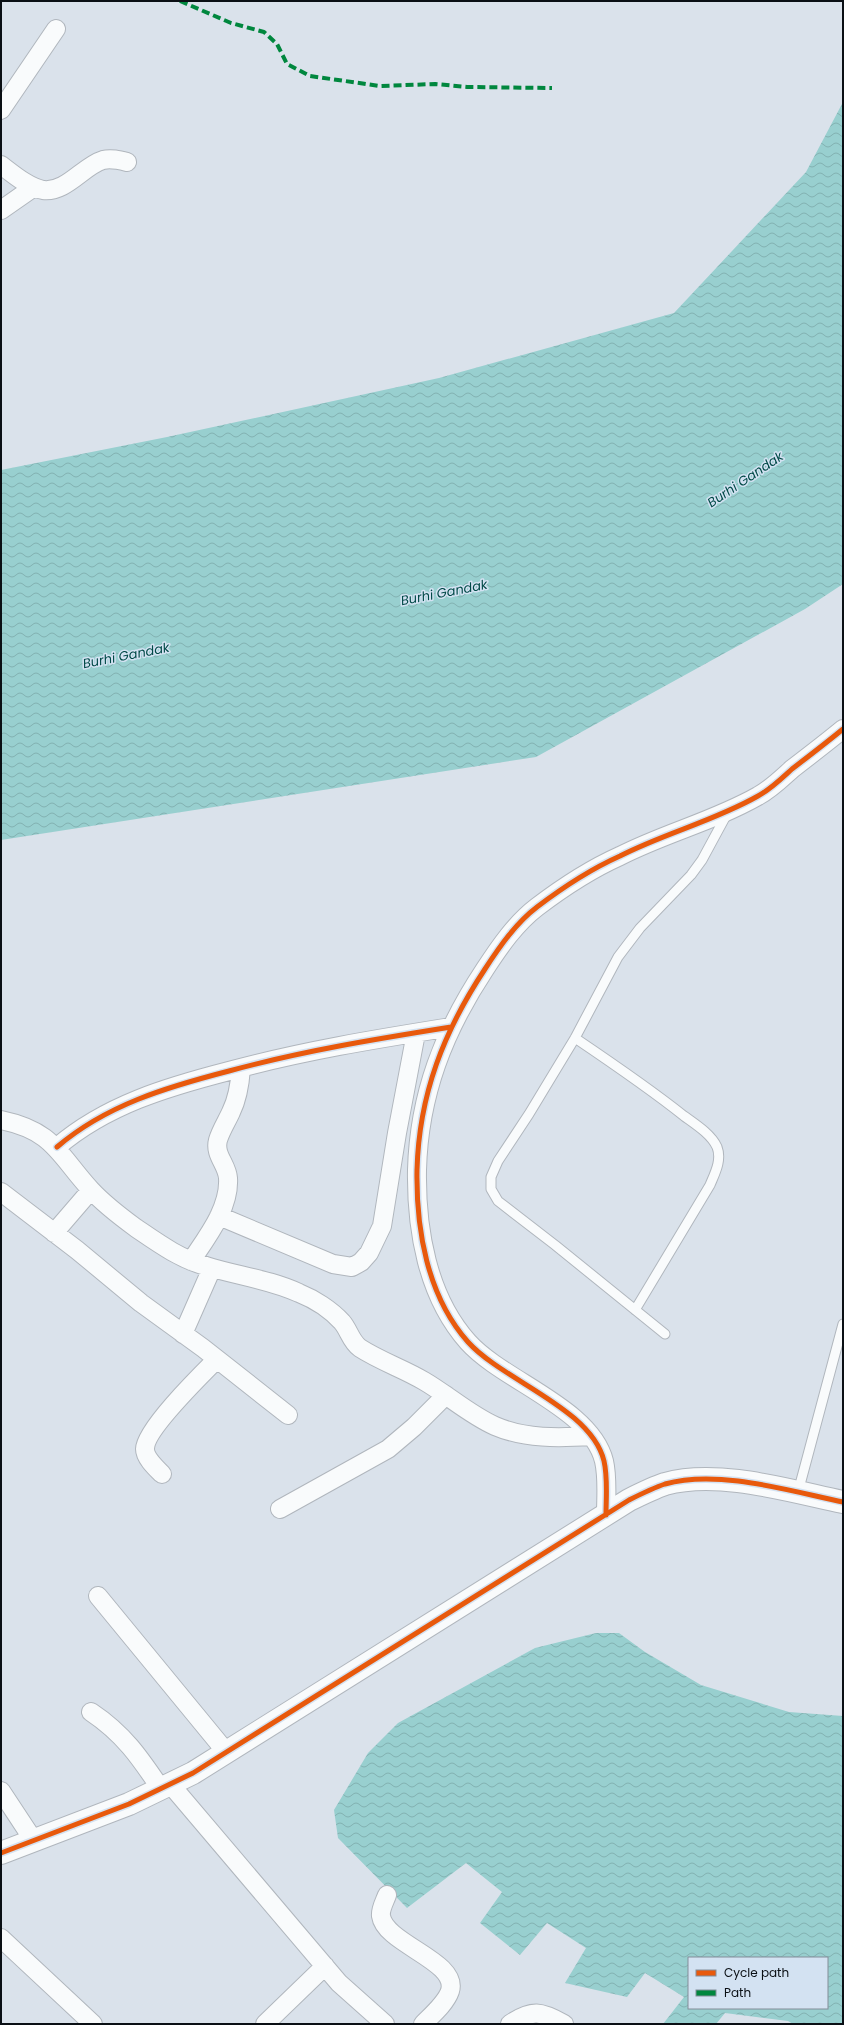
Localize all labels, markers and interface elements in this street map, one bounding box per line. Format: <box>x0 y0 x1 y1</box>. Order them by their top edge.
water label: Burhi Gandak <box>703 446 788 512</box>
water label: Burhi Gandak <box>399 575 490 610</box>
water label: Burhi Gandak <box>81 638 172 673</box>
legend <box>688 1957 828 2009</box>
text: Cycle path <box>724 1964 789 1981</box>
text: Path <box>724 1984 751 2001</box>

